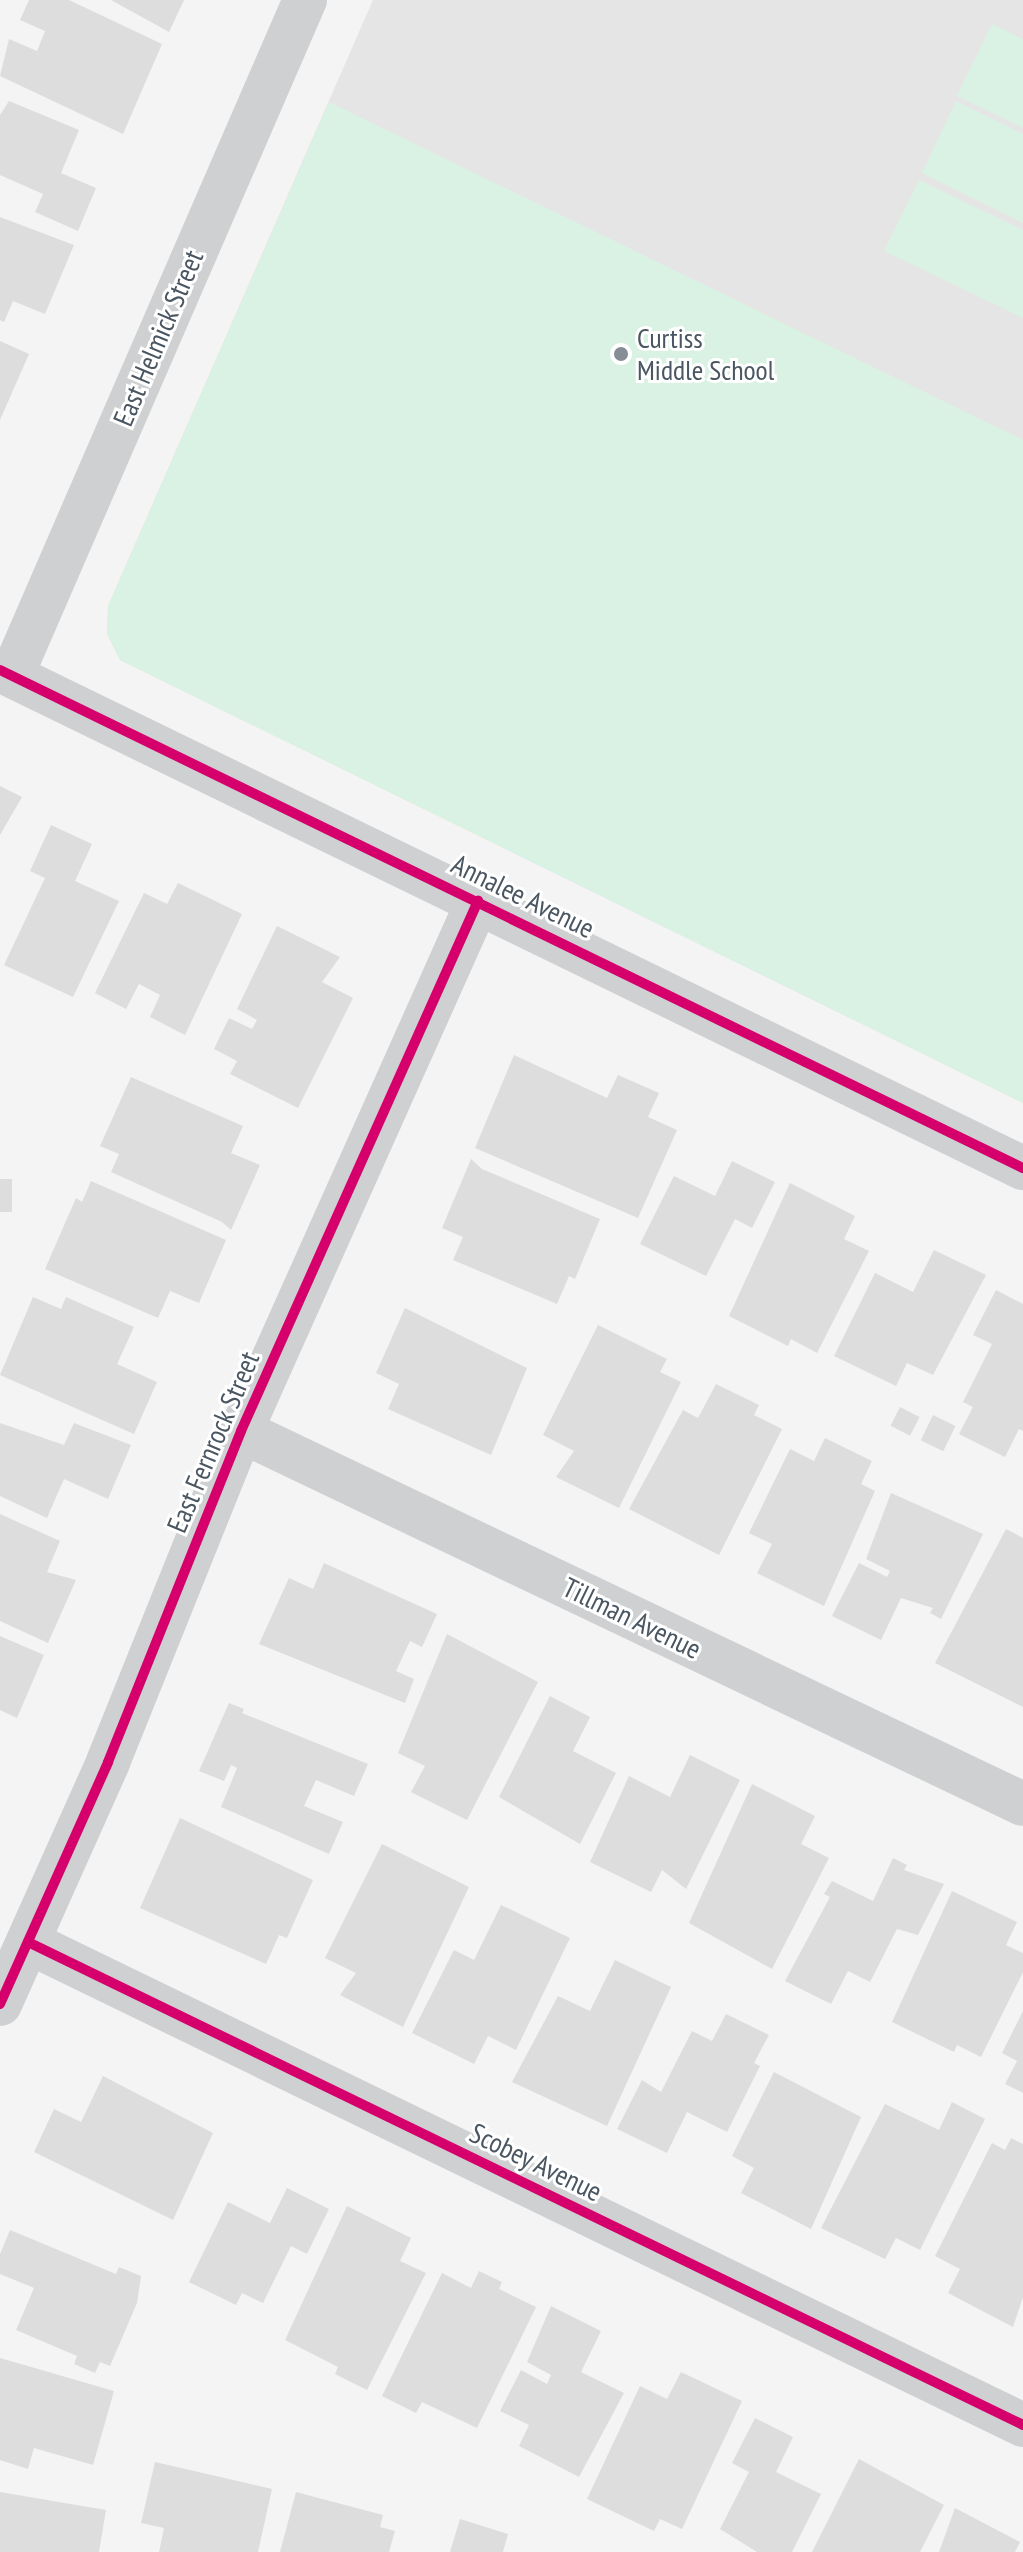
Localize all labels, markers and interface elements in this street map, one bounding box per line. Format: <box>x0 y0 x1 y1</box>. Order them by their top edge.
street label: East Helmick Street <box>106 245 210 431</box>
place label: Curtiss Middle School <box>637 321 774 387</box>
marker: Curtiss Middle School <box>612 345 630 363</box>
street label: Annalee Avenue <box>446 847 600 945</box>
street label: East Fernrock Street <box>160 1346 266 1538</box>
street label: Tillman Avenue <box>557 1570 707 1666</box>
street label: Scobey Avenue <box>464 2115 608 2209</box>

